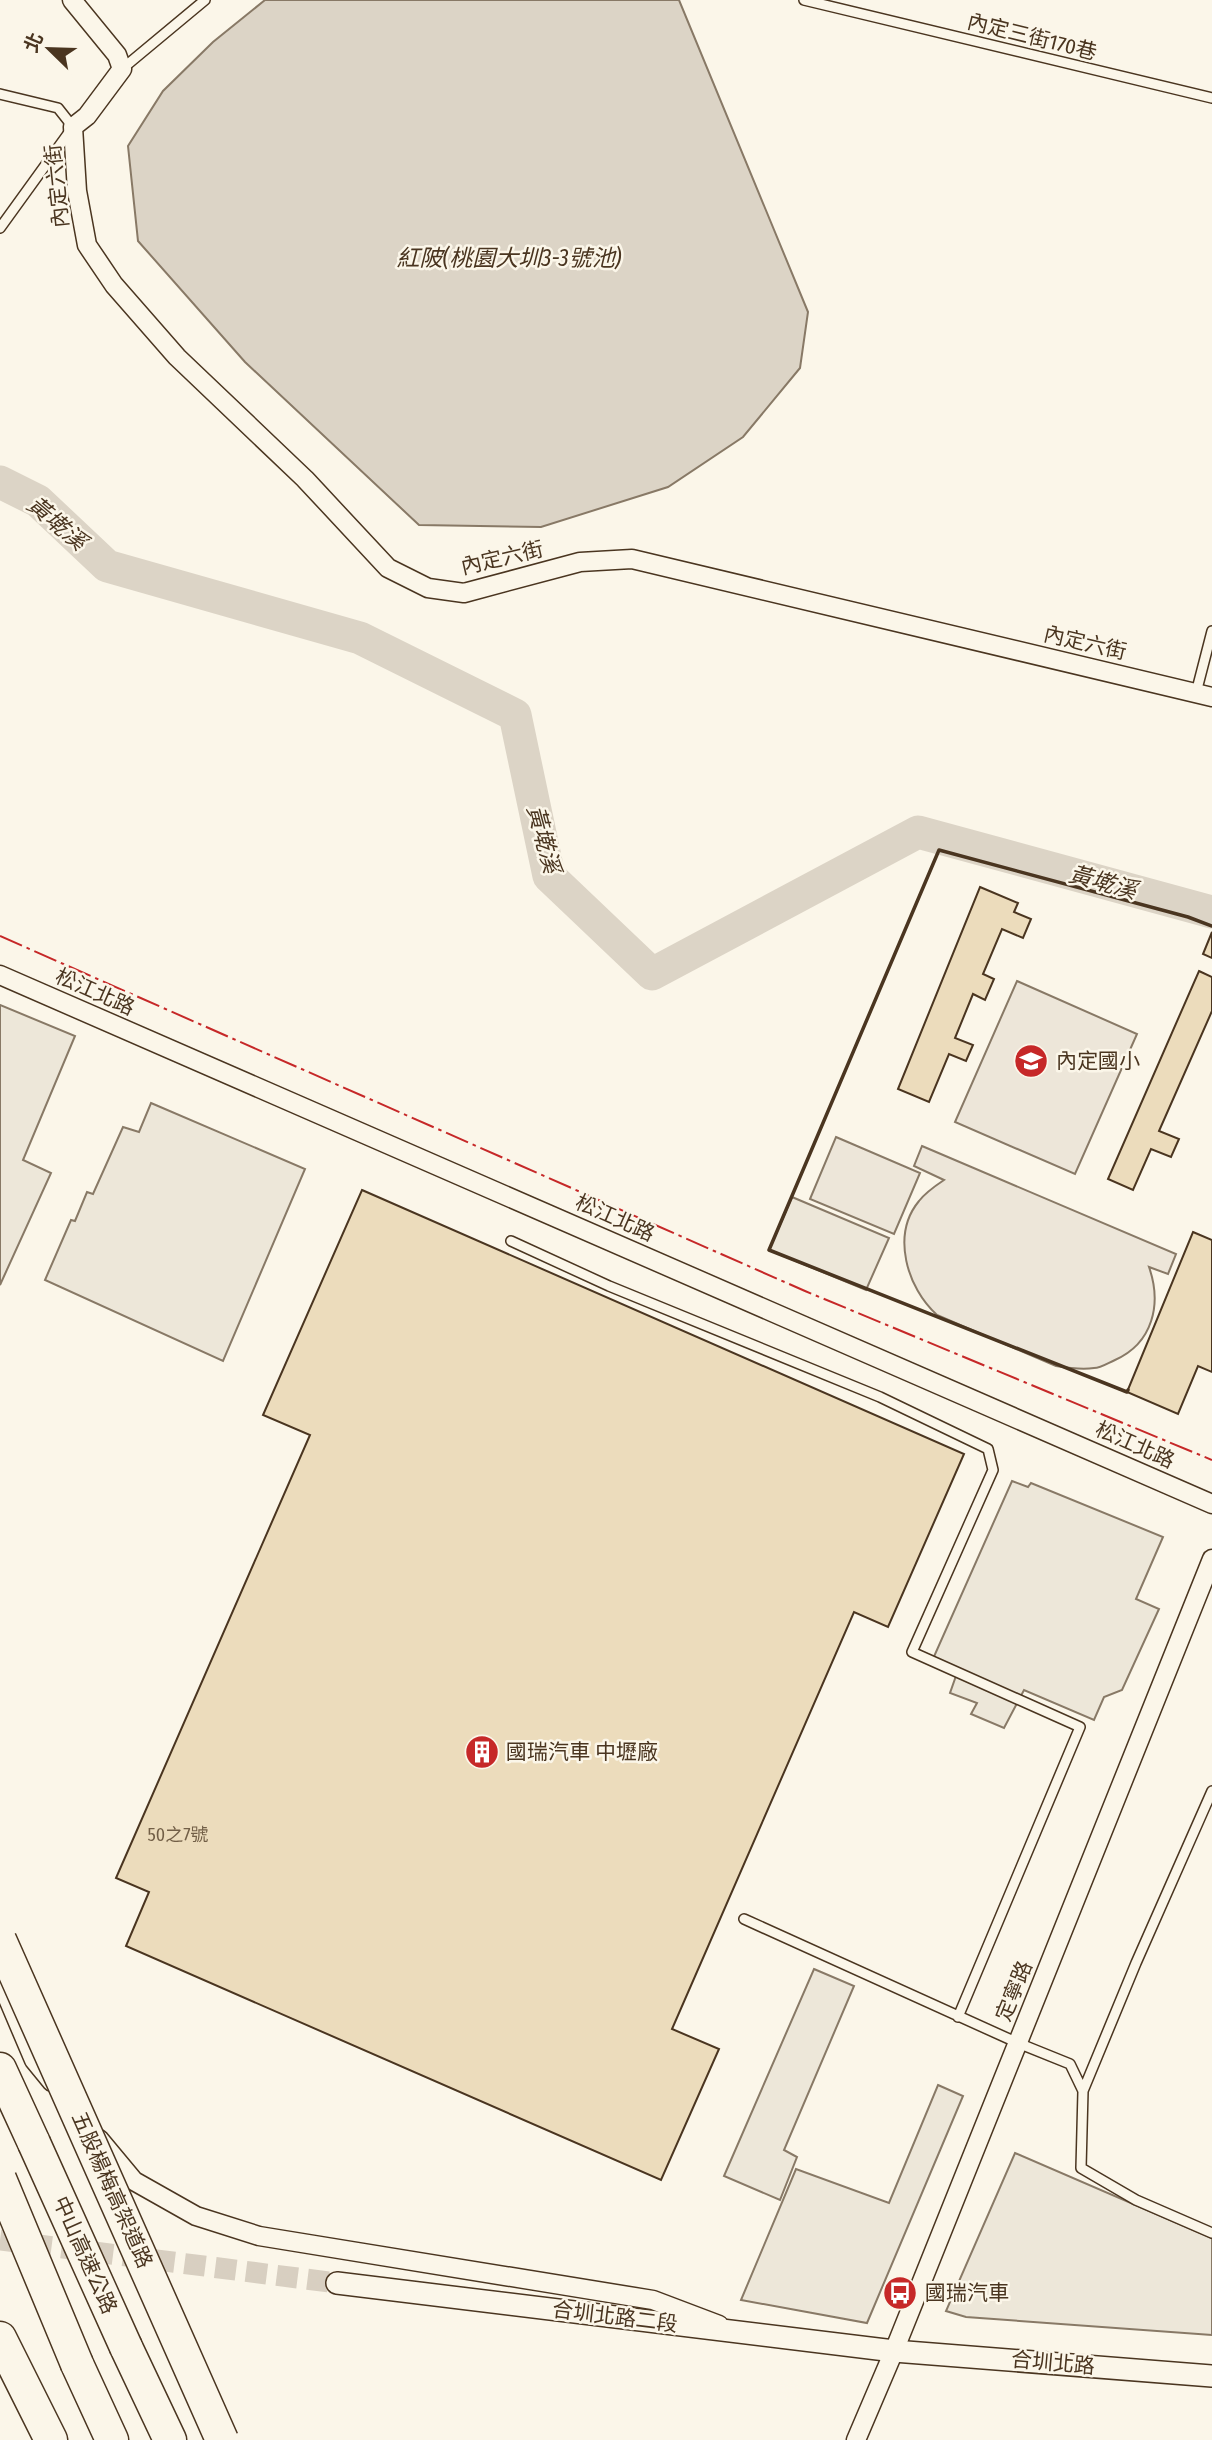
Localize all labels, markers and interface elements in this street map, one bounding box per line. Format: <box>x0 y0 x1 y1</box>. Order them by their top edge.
street label: 內定三街170巷 <box>965 8 1099 66</box>
north arrow <box>14 14 84 84</box>
text: 北 <box>20 29 48 56</box>
street label: 內定六街 <box>40 143 74 229</box>
water label: 紅陂(桃園大圳3-3號池) <box>397 244 622 272</box>
water label: 黃墘溪 <box>22 490 95 558</box>
street label: 內定六街 <box>458 536 546 580</box>
street label: 內定六街 <box>1041 621 1129 665</box>
water label: 黃墘溪 <box>522 802 567 879</box>
water label: 黃墘溪 <box>1066 860 1143 905</box>
street label: 松江北路 <box>51 963 139 1021</box>
school or university icon: 內定國小 <box>1012 1042 1050 1080</box>
place label: 內定國小 <box>1056 1048 1140 1074</box>
street label: 松江北路 <box>571 1189 659 1247</box>
street label: 松江北路 <box>1091 1416 1179 1474</box>
building icon: 國瑞汽車 中壢廠 <box>463 1733 501 1771</box>
place label: 國瑞汽車 中壢廠 <box>506 1739 658 1765</box>
house number: 50之7號 <box>148 1824 208 1846</box>
street label: 定寧路 <box>990 1957 1038 2025</box>
street label: 五股楊梅高架道路 <box>66 2108 158 2272</box>
street label: 中山高速公路 <box>47 2192 123 2318</box>
bus stop icon: 國瑞汽車 <box>881 2274 919 2312</box>
place label: 國瑞汽車 <box>925 2280 1009 2306</box>
street label: 合圳北路二段 <box>551 2296 679 2338</box>
street label: 合圳北路 <box>1010 2346 1096 2380</box>

